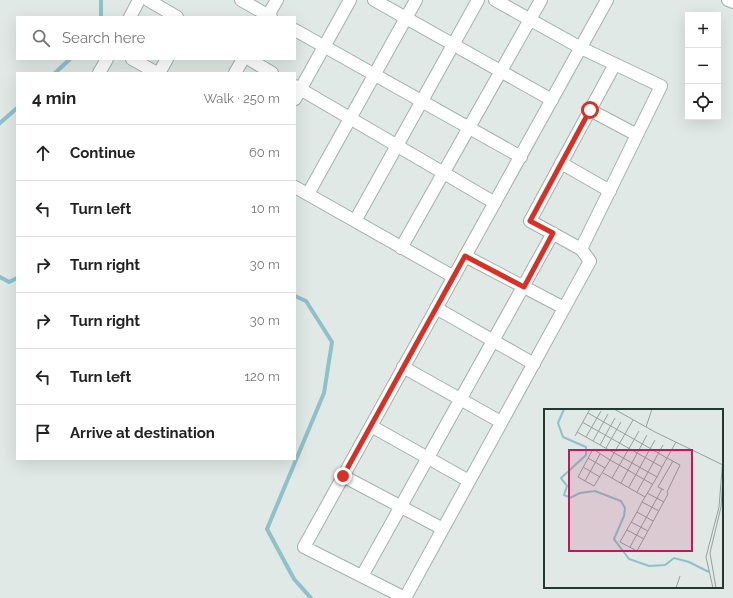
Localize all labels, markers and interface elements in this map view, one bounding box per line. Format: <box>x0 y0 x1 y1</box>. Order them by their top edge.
map controls <box>685 12 721 120</box>
button: + <box>685 12 721 48</box>
search box <box>16 16 296 60</box>
icon: search <box>30 27 52 49</box>
text: Search here <box>62 29 145 47</box>
button: − <box>685 48 721 84</box>
button: locate <box>685 84 721 120</box>
text: 4 min <box>32 88 76 108</box>
text: Walk · 250 m <box>203 91 280 106</box>
route start <box>581 101 599 119</box>
icon: ahead <box>32 142 54 164</box>
text: Continue <box>70 144 135 162</box>
text: 60 m <box>249 145 280 160</box>
icon: left <box>32 198 54 220</box>
text: Turn left <box>70 200 131 218</box>
text: 10 m <box>251 201 280 216</box>
icon: right <box>32 254 54 276</box>
text: Turn right <box>70 256 140 274</box>
text: 30 m <box>250 257 280 272</box>
icon: right <box>32 310 54 332</box>
text: Turn right <box>70 312 140 330</box>
text: 30 m <box>250 313 280 328</box>
icon: left <box>32 366 54 388</box>
text: Turn left <box>70 368 131 386</box>
text: 120 m <box>244 369 280 384</box>
inset map <box>544 409 723 588</box>
icon: arrive <box>32 422 54 444</box>
text: Arrive at destination <box>70 424 215 442</box>
route end <box>334 467 352 485</box>

